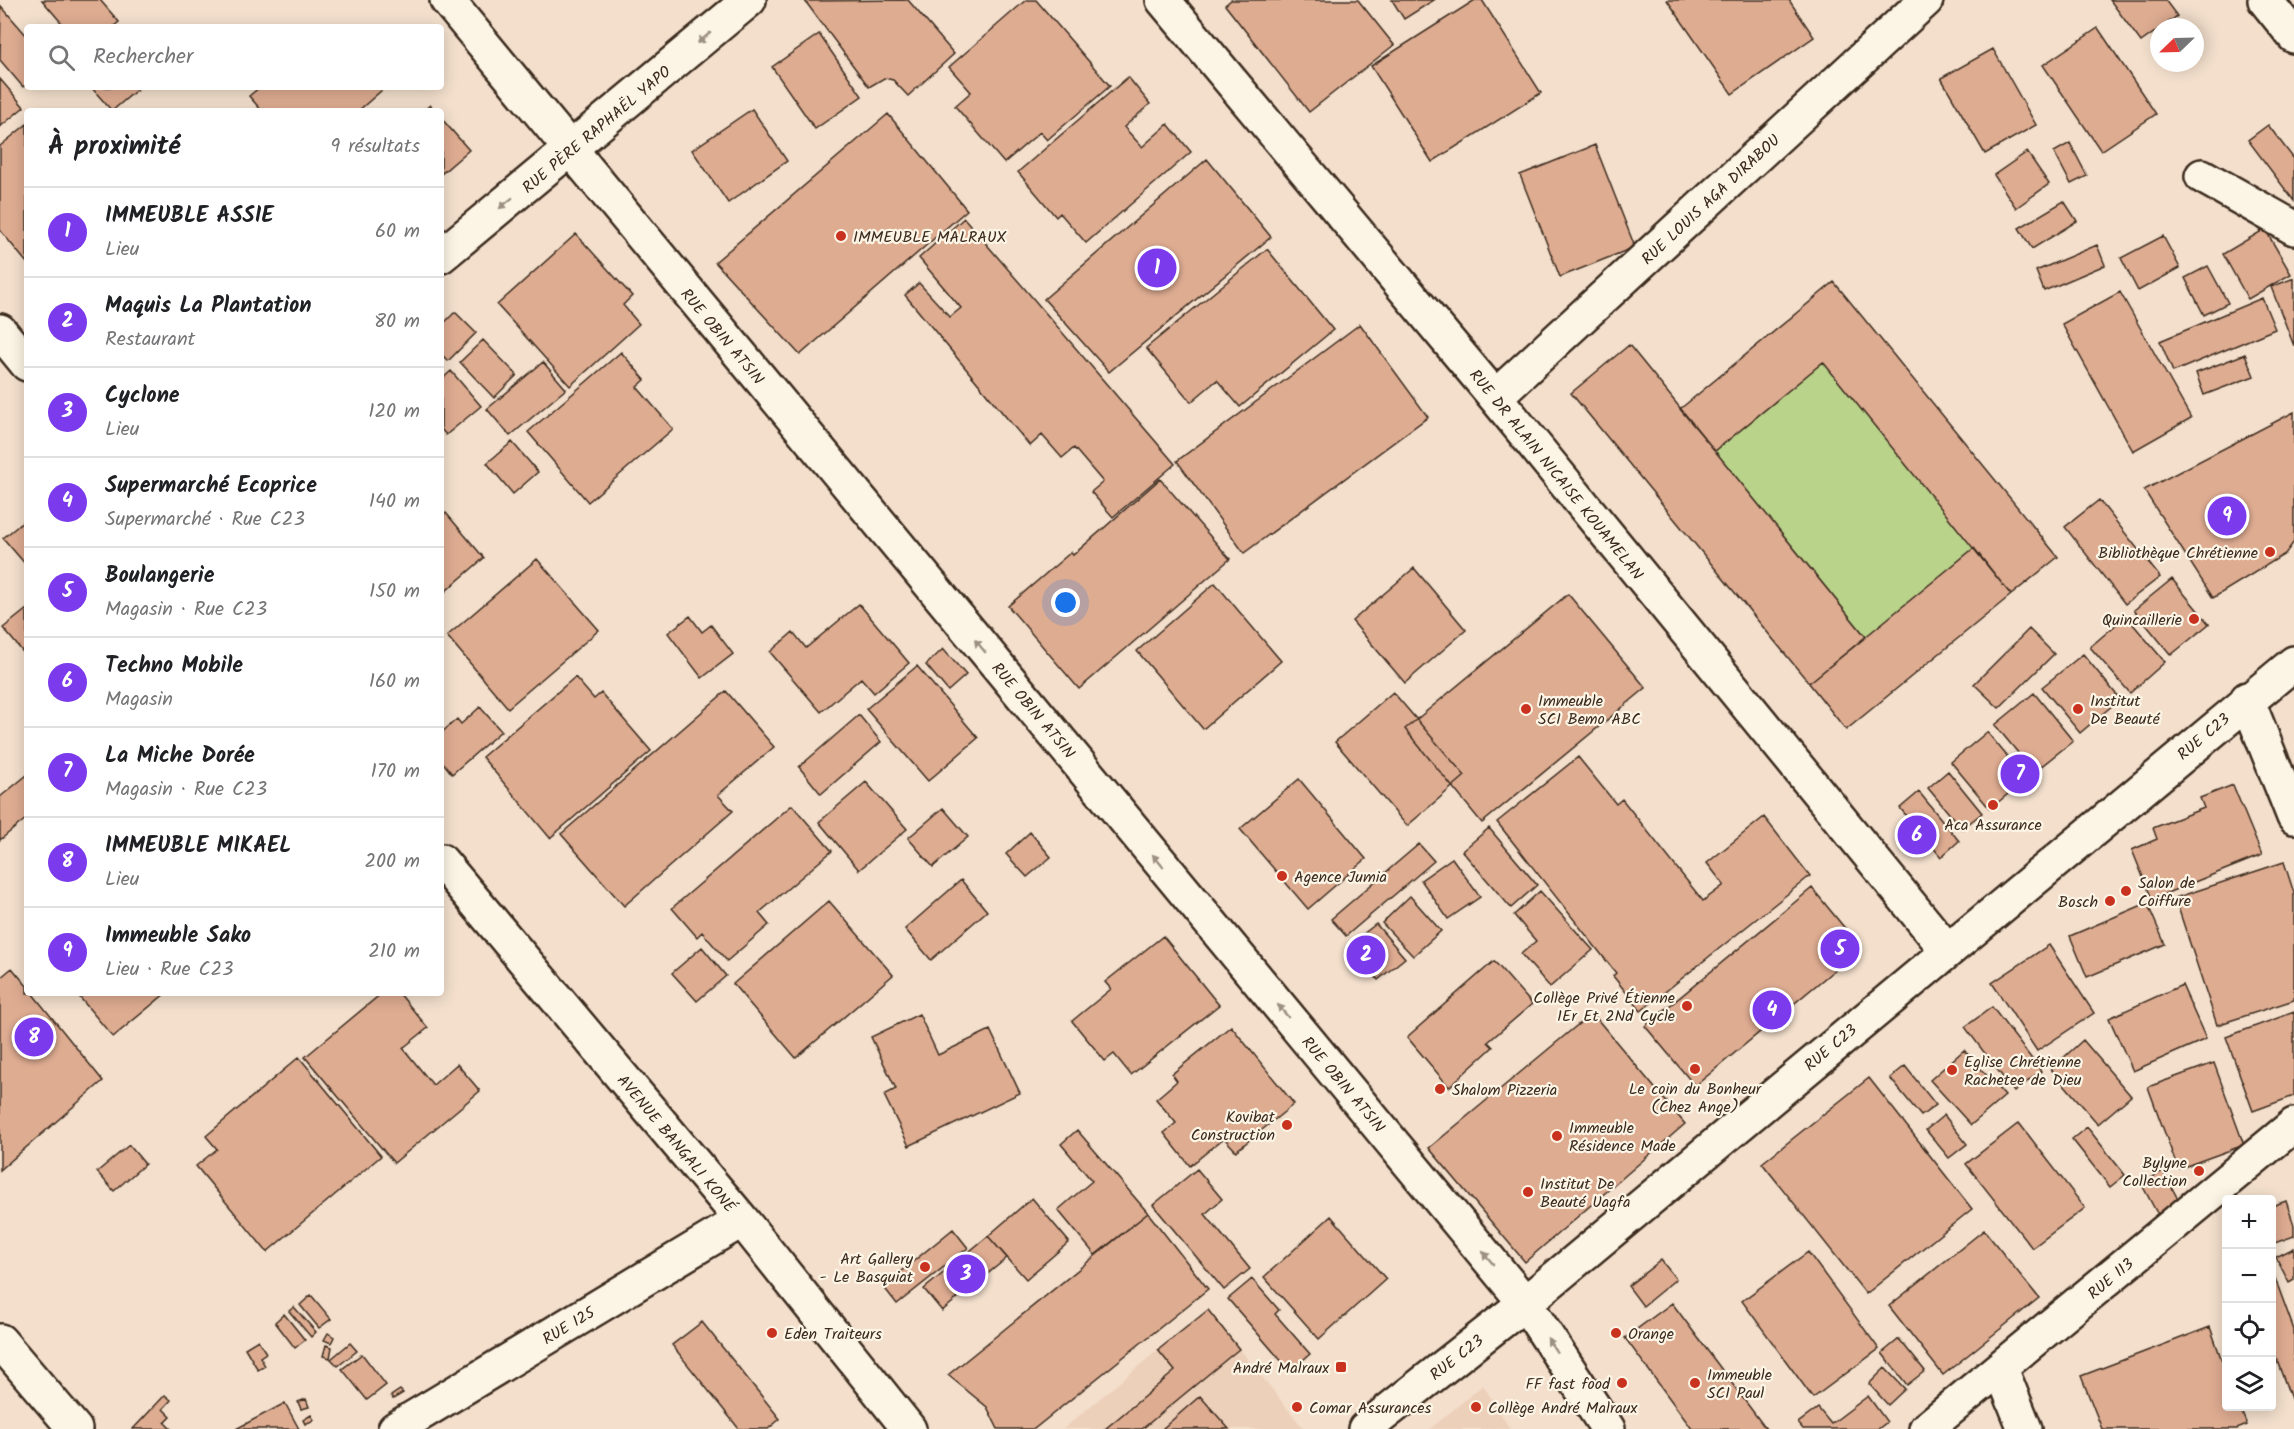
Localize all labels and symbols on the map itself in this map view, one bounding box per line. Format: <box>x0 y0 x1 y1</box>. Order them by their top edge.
north arrow <box>2150 18 2204 72</box>
one-way arrow <box>697 31 712 44</box>
street label: RUE PÈRE RAPHAËL YAPO <box>517 60 677 200</box>
street label: RUE LOUIS AGA DIRABOU <box>1636 129 1787 271</box>
one-way arrow <box>499 196 514 209</box>
place label: IMMEUBLE MALRAUX <box>853 225 1008 250</box>
marker: IMMEUBLE MALRAUX <box>834 229 848 243</box>
pin: 1 <box>1138 246 1176 290</box>
street label: RUE OBIN ATSIN <box>674 283 770 391</box>
street label: RUE DR ALAIN NICAISE KOUAMELAN <box>1463 364 1649 586</box>
pin: 9 <box>2208 494 2246 538</box>
place label: Bibliothèque Chrétienne <box>2098 541 2258 566</box>
marker: Bibliothèque Chrétienne <box>2263 545 2277 559</box>
your location <box>1051 588 1080 617</box>
place label: Quincaillerie <box>2102 608 2182 633</box>
marker: Quincaillerie <box>2187 612 2201 626</box>
one-way arrow <box>974 638 987 654</box>
street label: RUE OBIN ATSIN <box>985 657 1081 765</box>
place label: Immeuble SCI Bemo ABC <box>1538 689 1641 732</box>
place label: Institut De Beauté <box>2090 689 2161 732</box>
marker: Immeuble SCI Bemo ABC <box>1519 702 1533 716</box>
marker: Institut De Beauté <box>2071 702 2085 716</box>
street label: RUE C23 <box>2172 707 2236 767</box>
pin: 7 <box>2000 752 2040 796</box>
marker: Aca Assurance <box>1986 798 2000 812</box>
pin: 6 <box>1898 812 1936 858</box>
place label: Aca Assurance <box>1944 813 2042 838</box>
one-way arrow <box>1152 853 1165 869</box>
place label: Agence Jumia <box>1294 865 1387 890</box>
marker: Agence Jumia <box>1275 869 1289 883</box>
place label: Salon de Coiffure <box>2138 871 2195 914</box>
marker: Salon de Coiffure <box>2119 884 2133 898</box>
place label: Bosch <box>2058 890 2098 915</box>
marker: Bosch <box>2103 894 2117 908</box>
pin: 5 <box>1820 926 1860 972</box>
pin: 2 <box>1346 932 1386 978</box>
place label: Collège Privé Étienne 1Er Et 2Nd Cycle <box>1533 986 1675 1029</box>
pin: 4 <box>1752 988 1792 1032</box>
marker: Collège Privé Étienne 1Er Et 2Nd Cycle <box>1680 999 1694 1013</box>
one-way arrow <box>1276 1003 1289 1019</box>
pin: 8 <box>15 1014 54 1060</box>
street label: RUE C23 <box>1799 1018 1863 1078</box>
street label: RUE OBIN ATSIN <box>1295 1031 1391 1139</box>
place label: Eglise Chrétienne Rachetee de Dieu <box>1964 1050 2082 1093</box>
marker: Le coin du Bonheur (Chez Ange) <box>1688 1062 1702 1076</box>
marker: Eglise Chrétienne Rachetee de Dieu <box>1945 1063 1959 1077</box>
street label: AVENUE BANGALI KONÉ <box>610 1069 742 1219</box>
place label: Le coin du Bonheur (Chez Ange) <box>1629 1077 1763 1120</box>
place label: Shalom Pizzeria <box>1452 1078 1557 1103</box>
marker: Shalom Pizzeria <box>1433 1082 1447 1096</box>
place label: Kovibat Construction <box>1191 1105 1276 1148</box>
place label: Immeuble Résidence Made <box>1569 1116 1676 1159</box>
marker: Kovibat Construction <box>1280 1118 1294 1132</box>
marker: Immeuble Résidence Made <box>1550 1129 1564 1143</box>
place label: Bylyne Collection <box>2122 1151 2187 1194</box>
marker: Bylyne Collection <box>2192 1164 2206 1178</box>
place label: Institut De Beauté Uagfa <box>1540 1172 1630 1215</box>
marker: Institut De Beauté Uagfa <box>1521 1185 1535 1199</box>
place label: Art Gallery - Le Basquiat <box>820 1247 914 1290</box>
one-way arrow <box>1481 1250 1494 1266</box>
pin: 3 <box>946 1252 986 1296</box>
street label: RUE I13 <box>2082 1252 2140 1306</box>
marker: Art Gallery - Le Basquiat <box>918 1260 932 1274</box>
street label: RUE I25 <box>538 1300 601 1352</box>
place label: Eden Traiteurs <box>784 1322 882 1347</box>
place label: Orange <box>1628 1322 1674 1347</box>
marker: Eden Traiteurs <box>765 1326 779 1340</box>
marker: Orange <box>1609 1326 1623 1340</box>
street label: RUE C23 <box>1425 1329 1489 1387</box>
one-way arrow <box>1547 1337 1558 1353</box>
place label: André Malraux <box>1233 1356 1330 1381</box>
marker: André Malraux <box>1334 1360 1348 1374</box>
place label: Immeuble SCI Paul <box>1707 1363 1772 1406</box>
place label: FF fast food <box>1525 1372 1611 1397</box>
marker: FF fast food <box>1615 1376 1629 1390</box>
marker: Immeuble SCI Paul <box>1688 1376 1702 1390</box>
place label: Comar Assurances <box>1309 1396 1431 1421</box>
place label: Collège André Malraux <box>1488 1396 1638 1421</box>
marker: Comar Assurances <box>1290 1400 1304 1414</box>
marker: Collège André Malraux <box>1469 1400 1483 1414</box>

